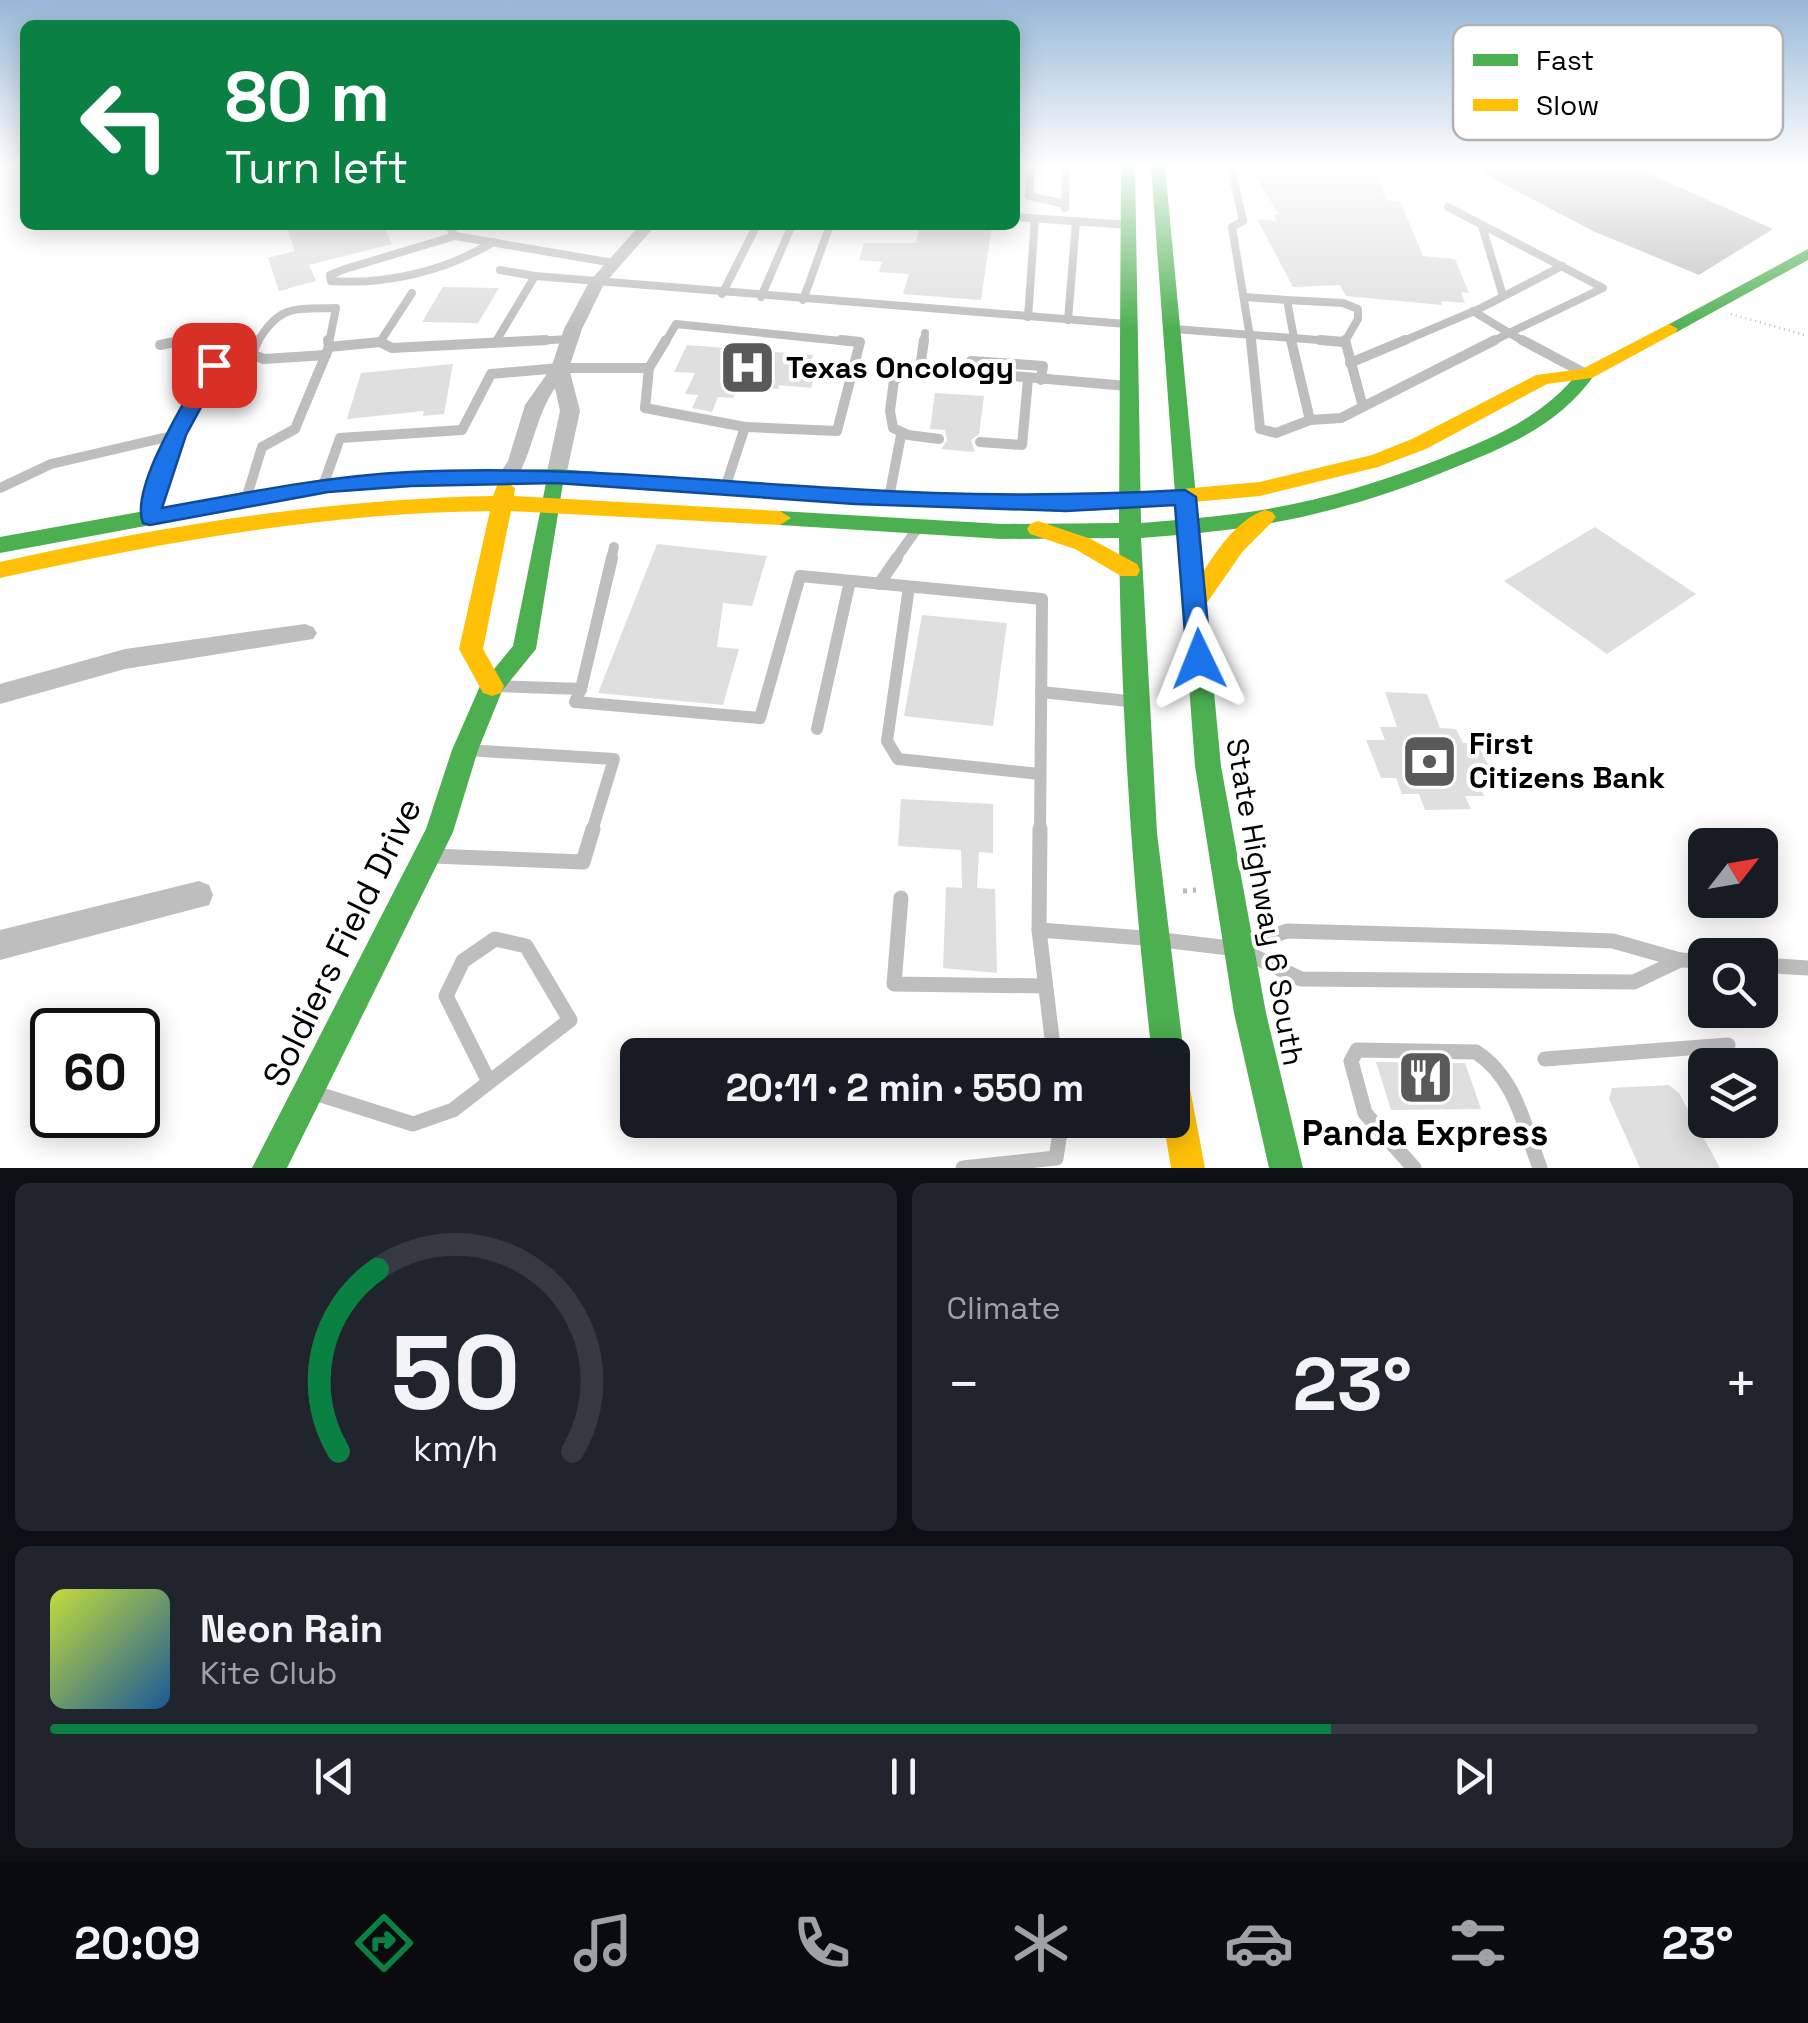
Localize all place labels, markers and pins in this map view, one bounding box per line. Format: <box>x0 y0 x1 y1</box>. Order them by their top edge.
pin <box>172 323 257 408</box>
hospital icon: Texas Oncology <box>717 338 777 398</box>
place label: Texas Oncology <box>786 348 1014 387</box>
place label: First Citizens Bank <box>1469 724 1665 797</box>
bank icon: First Citizens Bank <box>1400 731 1460 791</box>
restaurant icon: Panda Express <box>1395 1047 1455 1107</box>
place label: Panda Express <box>1302 1111 1548 1155</box>

